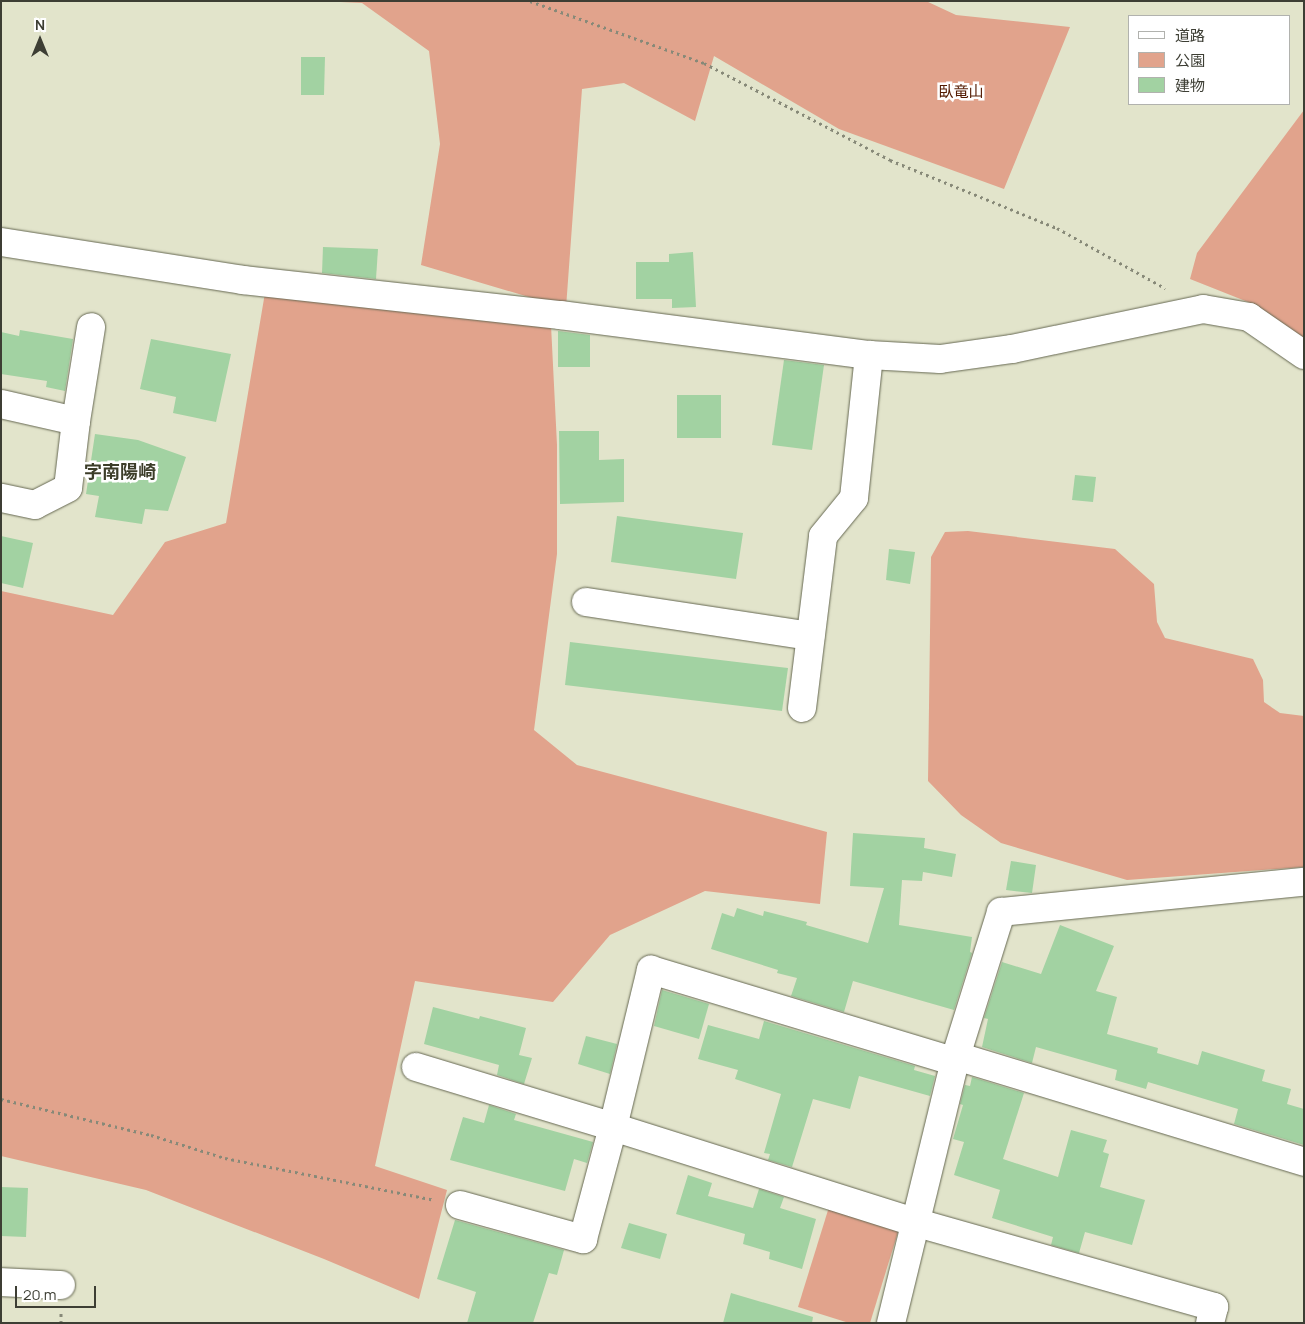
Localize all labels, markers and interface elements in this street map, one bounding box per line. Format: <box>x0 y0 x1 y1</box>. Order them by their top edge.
north arrow <box>15 15 65 65</box>
text: N <box>35 15 45 34</box>
legend <box>1128 15 1290 105</box>
text: 道路 <box>1175 25 1205 46</box>
text: 公園 <box>1175 50 1205 71</box>
text: 建物 <box>1175 75 1205 96</box>
park label: 臥竜山 <box>939 83 983 101</box>
district label: 字南陽崎 <box>84 460 156 482</box>
scale bar <box>18 1276 99 1308</box>
text: 20 m <box>23 1284 56 1305</box>

